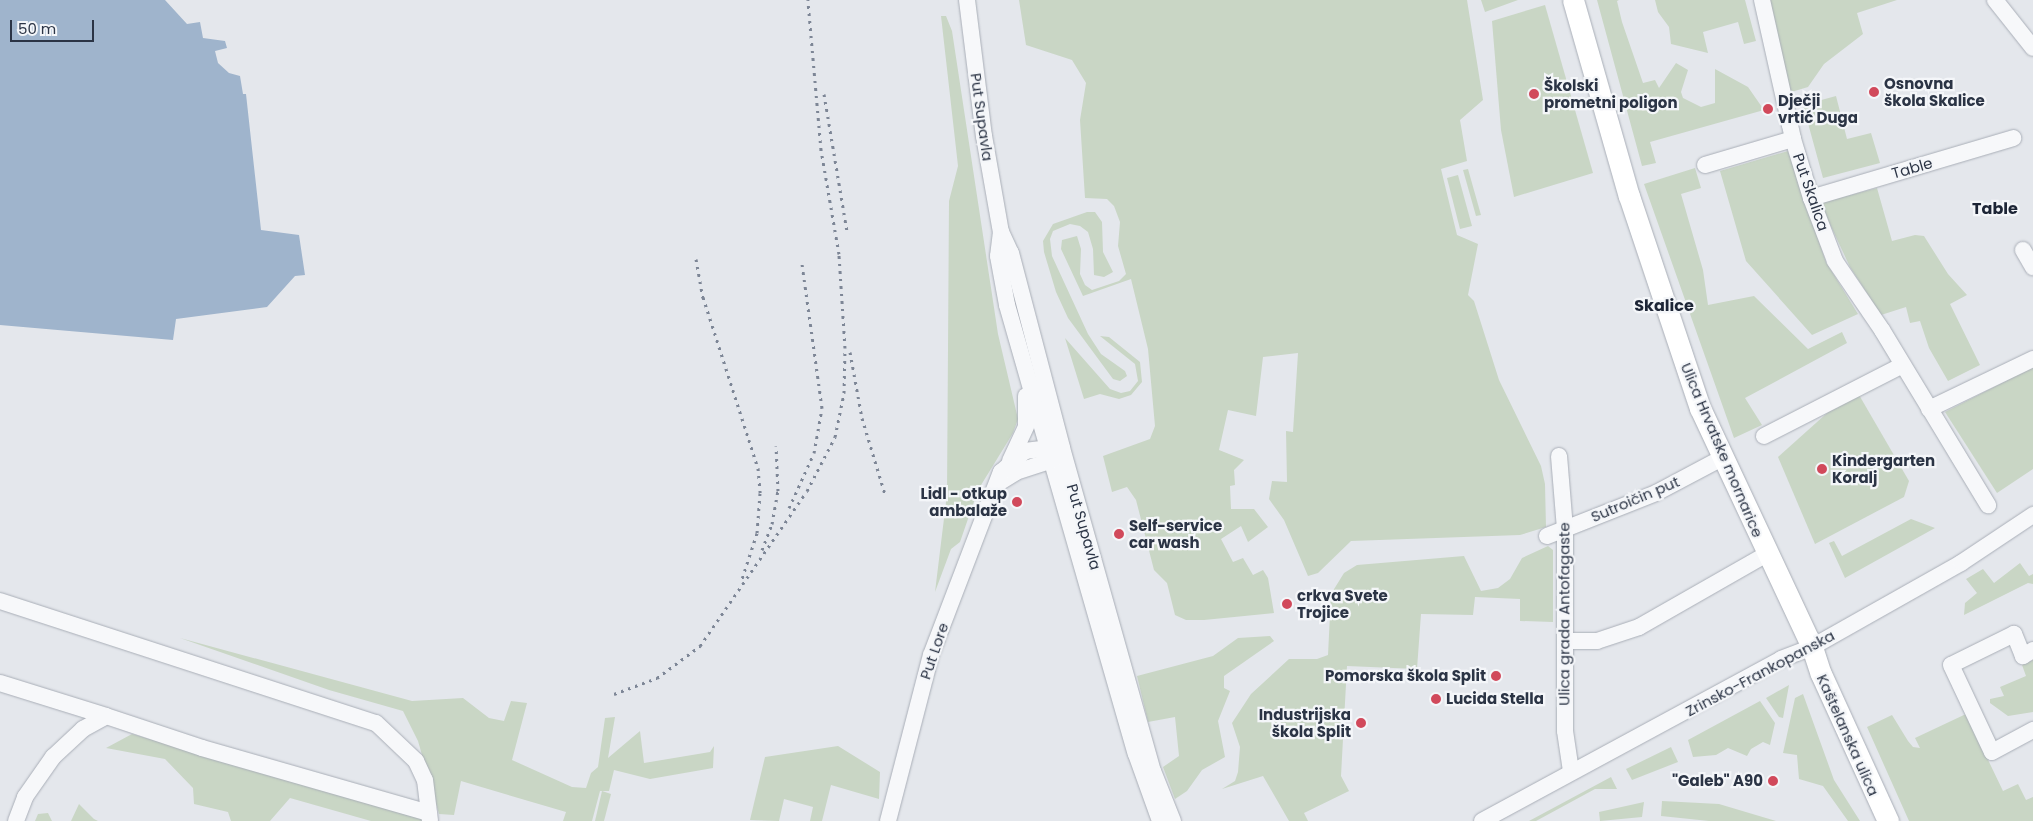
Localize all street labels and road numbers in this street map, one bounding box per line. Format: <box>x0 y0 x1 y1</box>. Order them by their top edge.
street label: Put Supavla <box>967 72 997 162</box>
street label: Put Skalica <box>1789 151 1833 233</box>
street label: Table <box>1890 154 1934 182</box>
street label: Ulica Hrvatske mornarice <box>1677 360 1767 540</box>
street label: Sutroičin put <box>1588 472 1682 526</box>
street label: Put Supavla <box>1063 482 1105 572</box>
street label: Ulica grada Antofagaste <box>1555 522 1573 706</box>
street label: Put Lore <box>916 620 952 682</box>
street label: Zrinsko-Frankopanska <box>1682 626 1838 720</box>
street label: Kaštelanska ulica <box>1813 671 1883 799</box>

